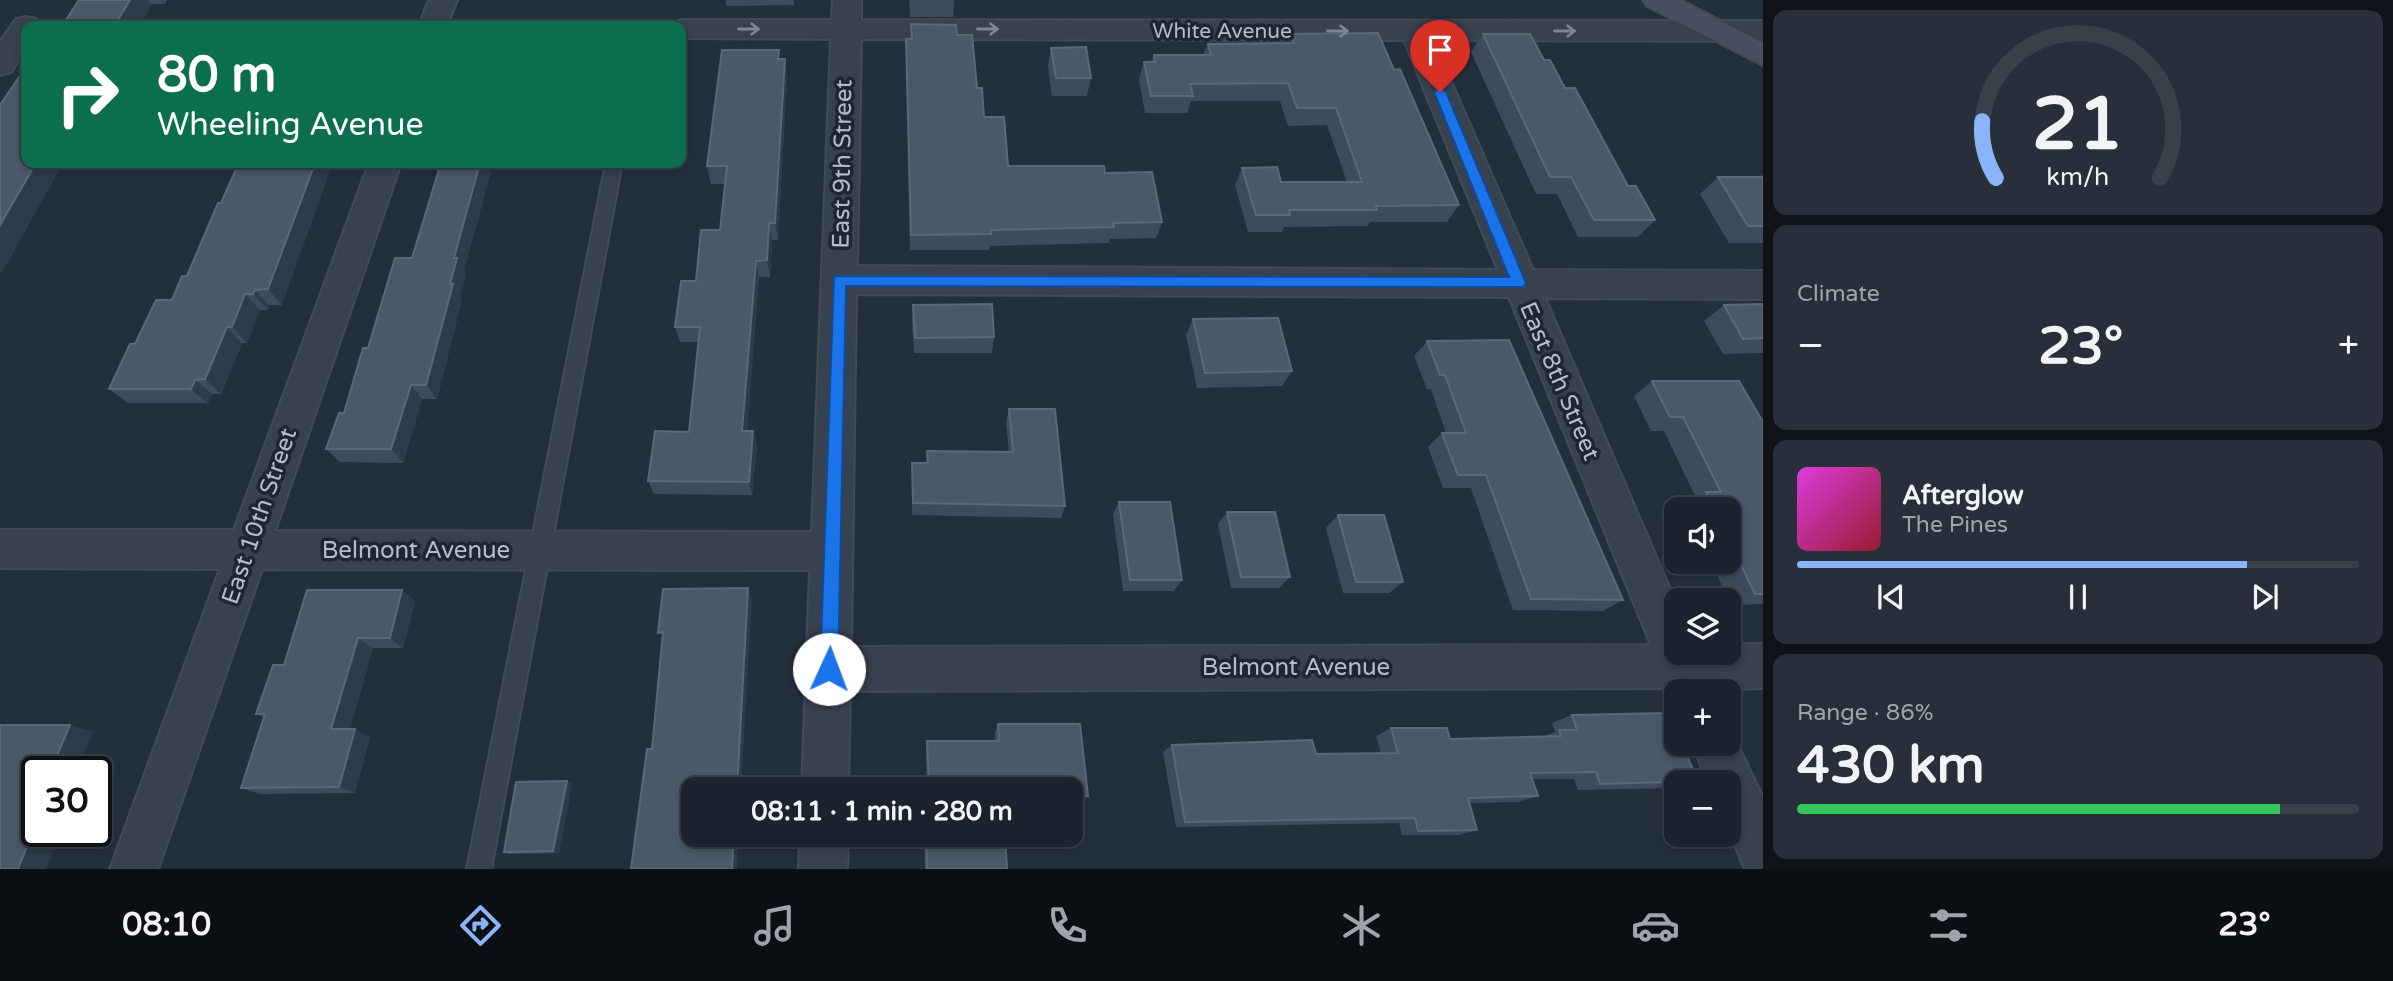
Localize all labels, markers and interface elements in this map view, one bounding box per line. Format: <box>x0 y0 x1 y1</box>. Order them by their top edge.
street label: White Avenue <box>1152 19 1292 44</box>
pin <box>1410 20 1470 92</box>
one-way arrow <box>737 22 760 35</box>
one-way arrow <box>976 22 999 36</box>
one-way arrow <box>1326 24 1349 38</box>
one-way arrow <box>1554 24 1577 38</box>
icon: arrive <box>1421 31 1459 69</box>
text: 80 m <box>157 46 276 105</box>
icon: right <box>42 49 133 140</box>
street label: East 9th Street <box>827 79 858 249</box>
text: 21 <box>2032 82 2124 170</box>
text: Wheeling Avenue <box>157 106 424 144</box>
text: km/h <box>2047 162 2109 192</box>
text: Climate <box>1797 280 1880 308</box>
street label: East 8th Street <box>1513 298 1606 465</box>
text: 23° <box>2038 315 2123 378</box>
text: − <box>1797 323 1824 369</box>
text: + <box>2338 323 2359 369</box>
street label: East 10th Street <box>216 424 303 608</box>
text: Afterglow <box>1902 480 2024 511</box>
map controls <box>1664 497 1741 847</box>
button: sound <box>1664 497 1741 574</box>
text: The Pines <box>1902 511 2008 539</box>
street label: Belmont Avenue <box>322 536 510 565</box>
icon: previous <box>1872 578 1910 616</box>
icon: pause <box>2059 578 2097 616</box>
icon: next <box>2246 578 2284 616</box>
button: layers <box>1664 588 1741 665</box>
position arrow <box>792 632 866 706</box>
street label: Belmont Avenue <box>1202 653 1390 682</box>
button: + <box>1664 679 1741 756</box>
text: Range · 86% <box>1797 699 1933 727</box>
text: 430 km <box>1797 734 1985 797</box>
speed limit sign: 30 <box>21 756 112 847</box>
button: − <box>1664 770 1741 847</box>
text: 08:11 · 1 min · 280 m <box>751 796 1013 827</box>
icon: directions <box>456 901 505 950</box>
icon: music <box>750 901 799 950</box>
icon: phone <box>1043 901 1092 950</box>
icon: climate <box>1337 901 1386 950</box>
icon: car <box>1631 901 1680 950</box>
icon: filters <box>1924 901 1973 950</box>
text: 08:10 <box>122 906 211 944</box>
text: 23° <box>2218 906 2271 944</box>

